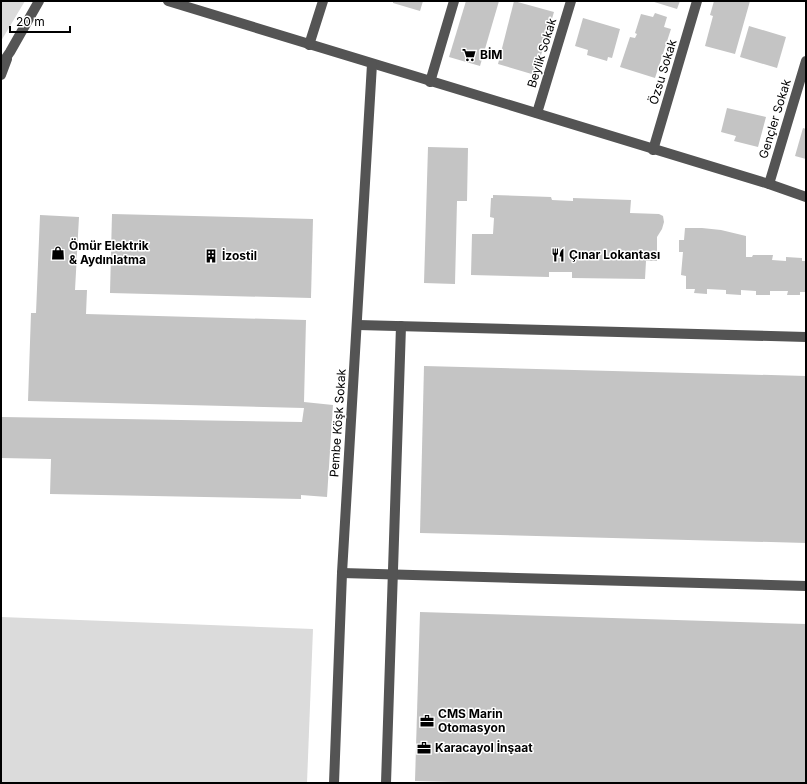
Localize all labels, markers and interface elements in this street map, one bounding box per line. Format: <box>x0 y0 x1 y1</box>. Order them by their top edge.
scale bar <box>10 8 70 34</box>
text: 20 m <box>16 14 45 29</box>
street label: Beylik Sokak <box>524 16 559 89</box>
street label: Özsu Sokak <box>645 37 680 106</box>
supermarket icon: BİM <box>461 47 477 63</box>
place label: BİM <box>480 47 503 62</box>
street label: Gençler Sokak <box>755 77 794 160</box>
place label: Ömür Elektrik & Aydınlatma <box>69 238 149 267</box>
shop icon: Ömür Elektrik & Aydınlatma <box>50 245 66 261</box>
restaurant icon: Çınar Lokantası <box>550 247 566 263</box>
place label: Çınar Lokantası <box>569 247 660 262</box>
building icon: İzostil <box>203 248 219 264</box>
place label: İzostil <box>222 248 257 263</box>
street label: Pembe Köşk Sokak <box>326 368 349 478</box>
place label: CMS Marin Otomasyon <box>438 706 505 735</box>
office icon: CMS Marin Otomasyon <box>419 713 435 729</box>
office icon: Karacayol İnşaat <box>416 740 432 756</box>
place label: Karacayol İnşaat <box>435 740 533 755</box>

